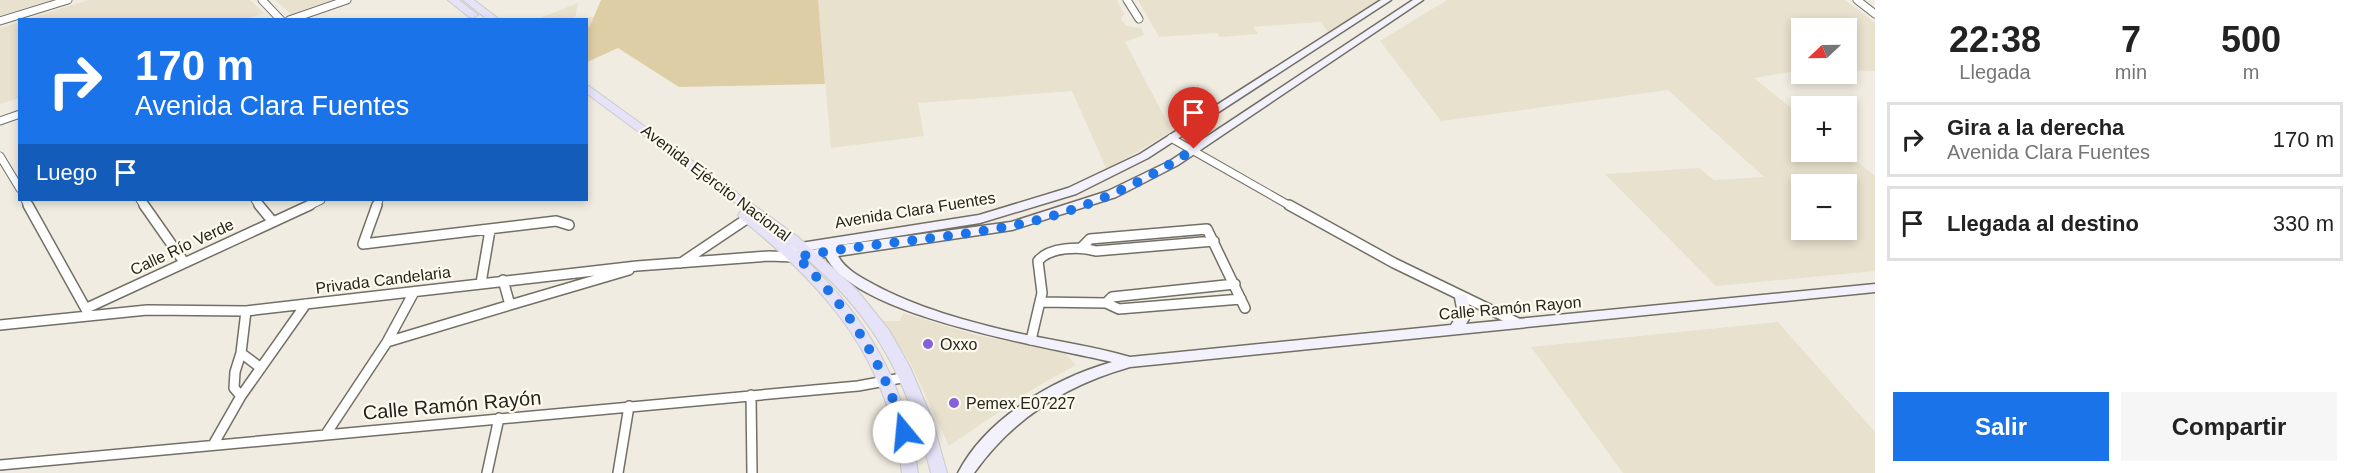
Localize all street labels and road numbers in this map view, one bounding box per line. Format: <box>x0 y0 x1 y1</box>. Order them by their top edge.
street label: Avenida Ejército Nacional <box>638 121 794 245</box>
street label: Avenida Clara Fuentes <box>833 189 997 231</box>
street label: Calle Río Verde <box>128 216 236 278</box>
street label: Privada Candelaria <box>314 263 452 297</box>
street label: Calle Ramón Rayon <box>1438 293 1582 323</box>
street label: Calle Ramón Rayón <box>362 386 542 424</box>

